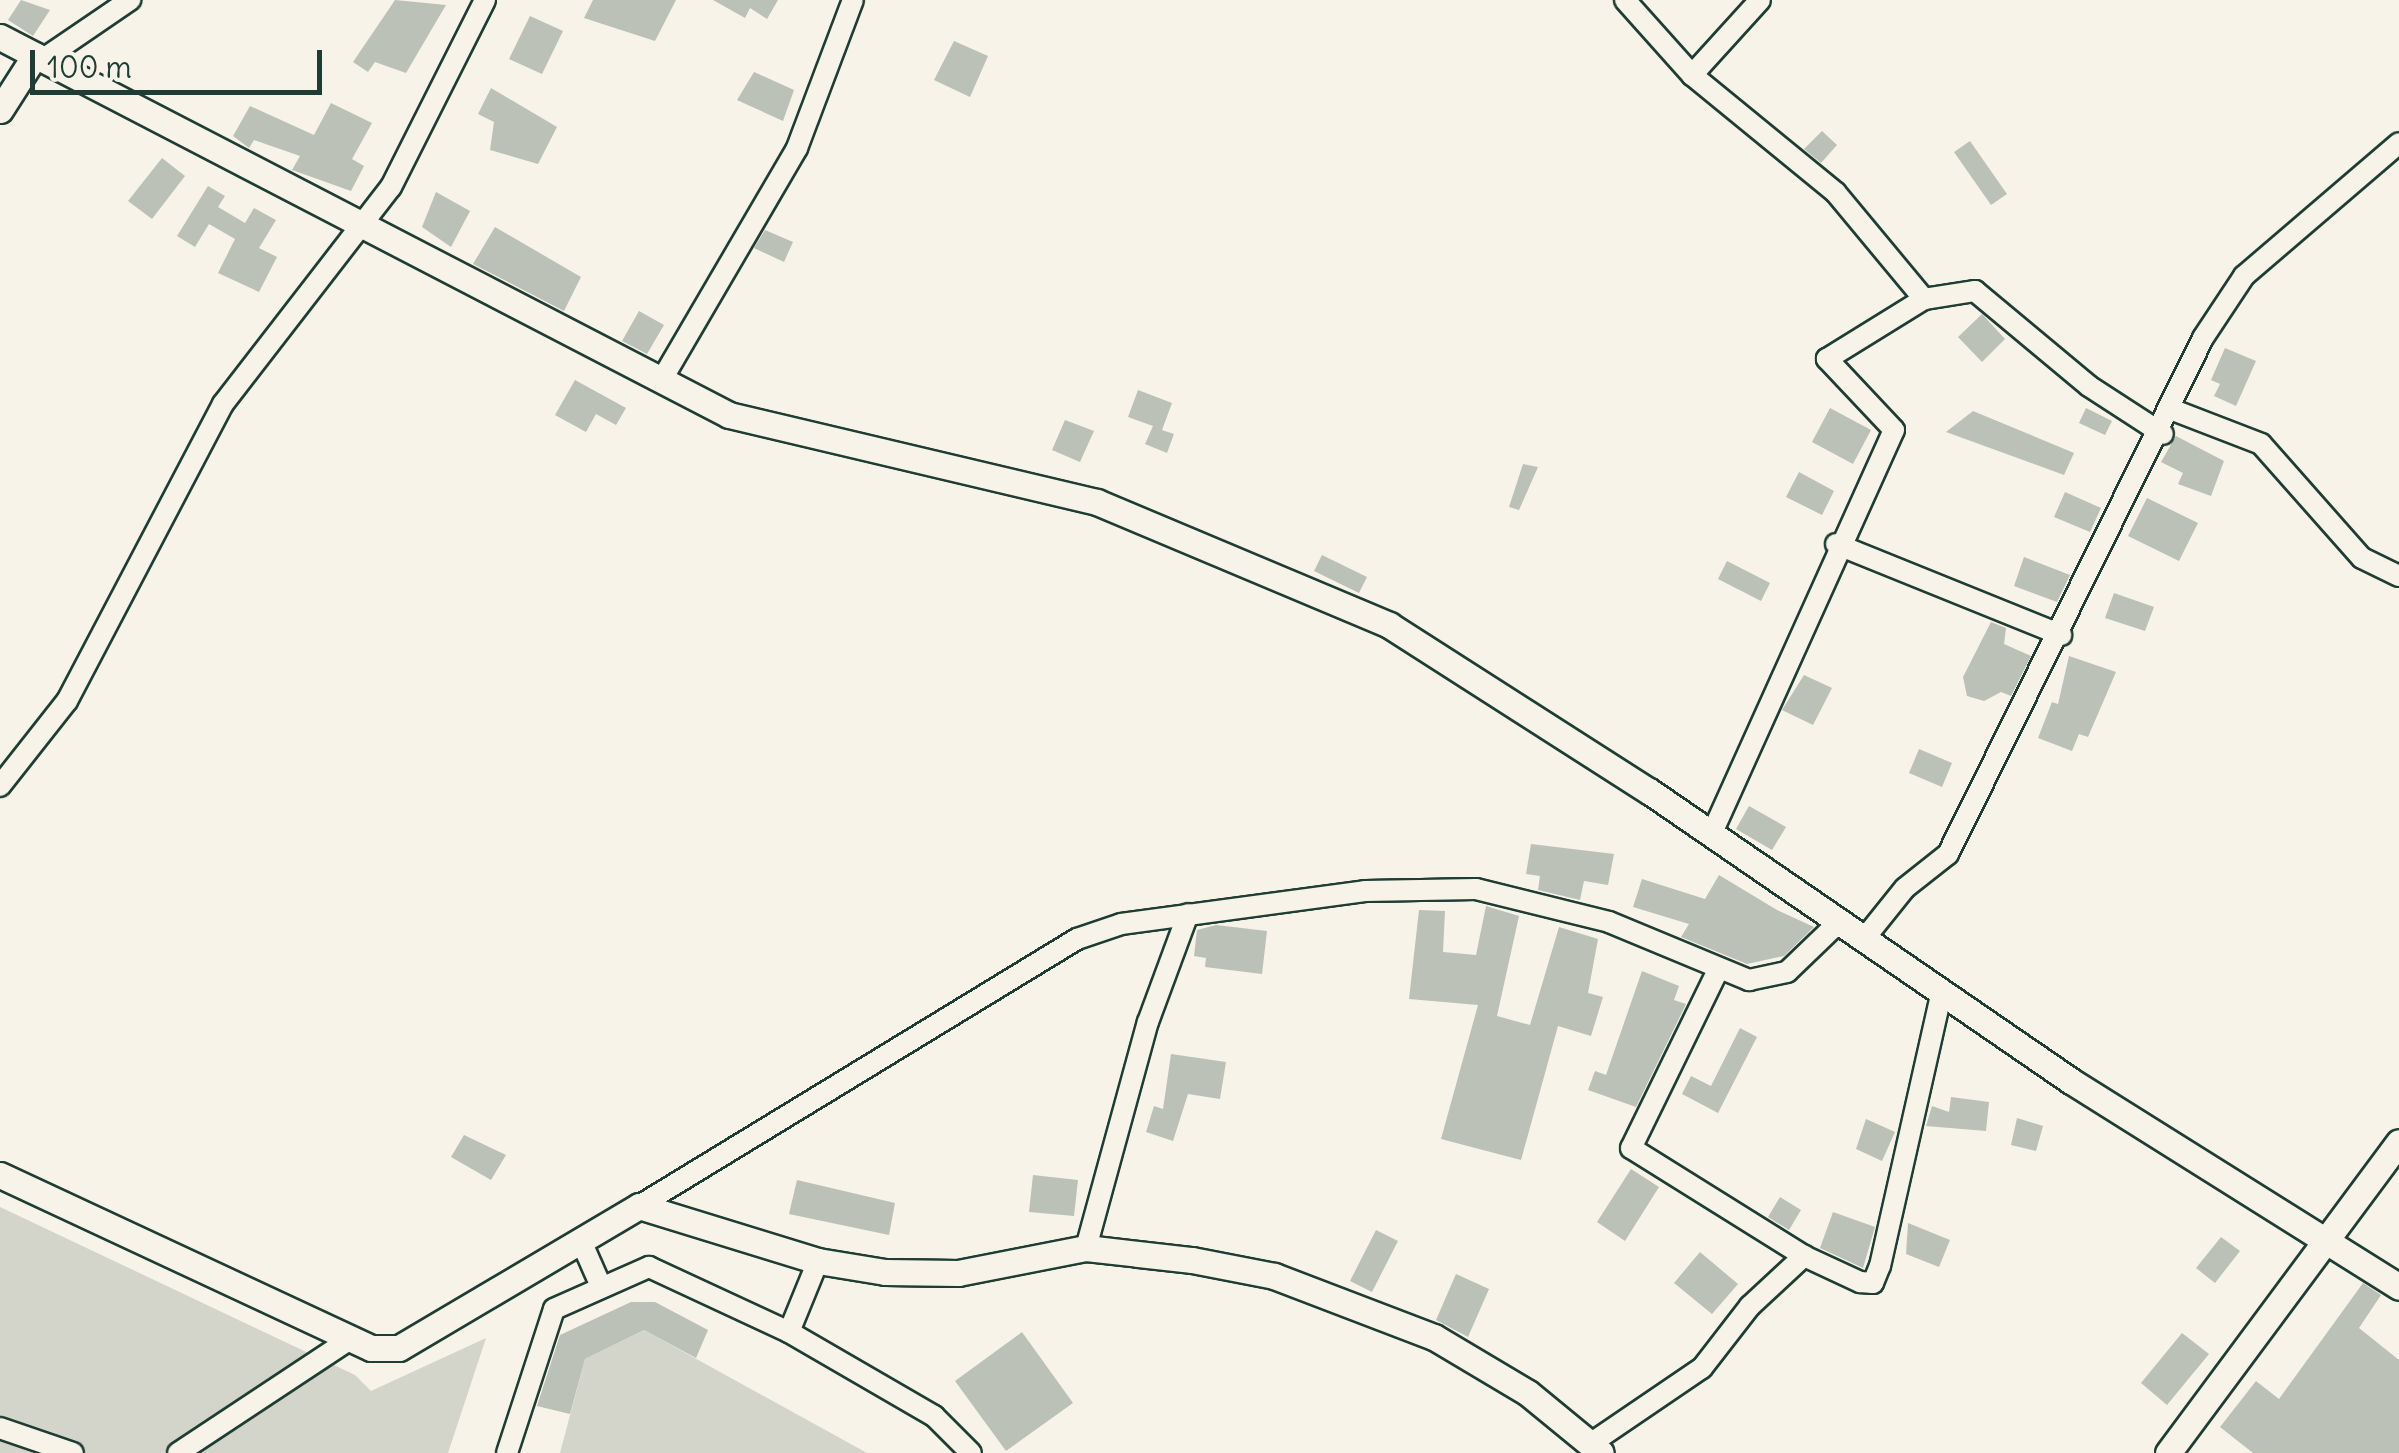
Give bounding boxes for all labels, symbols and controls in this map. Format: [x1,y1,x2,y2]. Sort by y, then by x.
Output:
scale bar [35,30,328,92]
text: 100 m [47,48,132,86]

